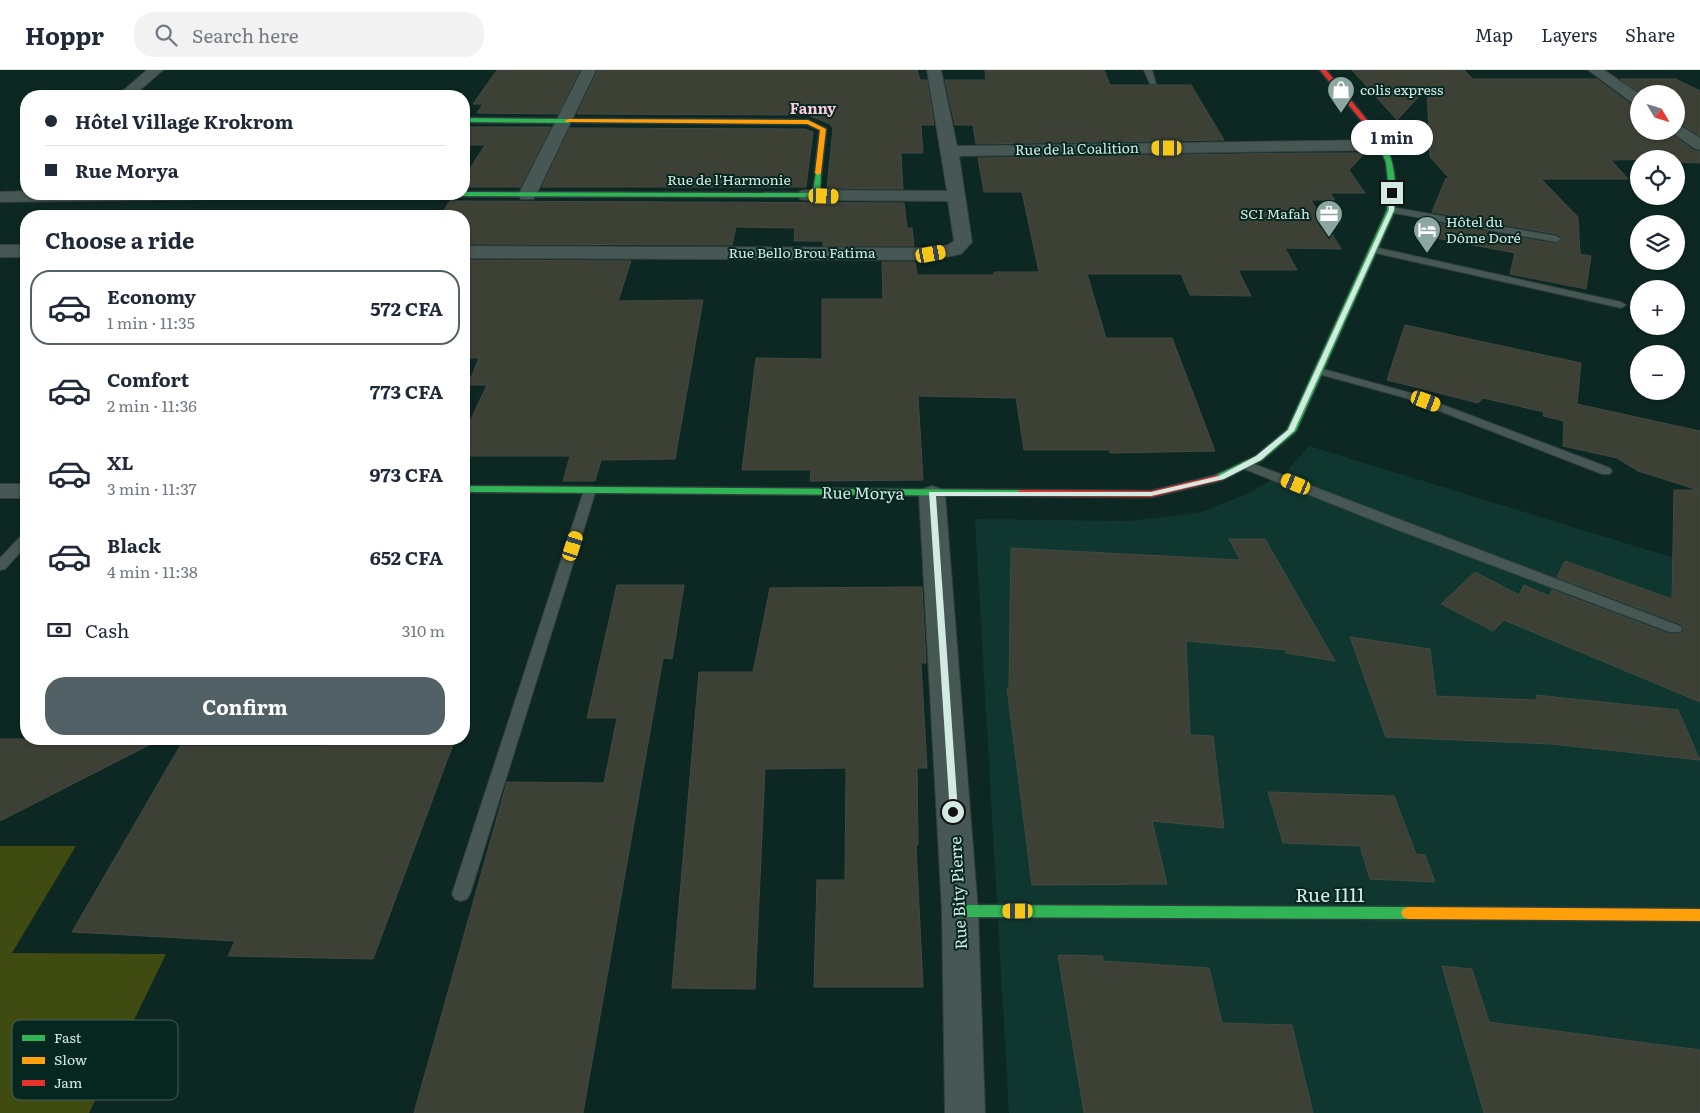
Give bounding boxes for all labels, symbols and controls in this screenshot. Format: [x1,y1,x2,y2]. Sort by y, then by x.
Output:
search box [134,12,484,57]
text: Hoppr [25,17,104,52]
icon: search [152,21,180,49]
text: Search here [192,21,299,49]
text: Map [1475,21,1513,48]
text: Layers [1541,21,1597,48]
text: Share [1625,21,1675,48]
shop icon: colis express [1326,75,1356,114]
place label: colis express [1360,79,1443,99]
north arrow [1630,85,1685,140]
map controls [1630,85,1685,400]
district label: Fanny [790,96,837,119]
text: Hôtel Village Krokrom [75,107,293,135]
callout: 1 min [1351,121,1433,156]
text: 1 min [1371,125,1413,149]
street label: Rue de la Coalition [1015,137,1139,159]
car [1152,141,1182,156]
button: locate [1630,150,1685,205]
text: Rue Morya [75,156,179,184]
street label: Rue de l'Harmonie [667,169,791,189]
route end [1381,182,1403,204]
car [808,188,839,204]
office icon: SCI Mafah [1314,199,1344,238]
place label: SCI Mafah [1240,203,1310,223]
place label: Hôtel du Dôme Doré [1446,211,1521,247]
hotel icon: Hôtel du Dôme Doré [1412,215,1442,254]
button: layers [1630,215,1685,270]
text: Choose a ride [45,223,194,256]
street label: Rue Bello Brou Fatima [728,242,876,262]
car [914,244,947,264]
button: + [1630,280,1685,335]
text: Economy [107,282,196,310]
icon: car [47,285,92,330]
text: 572 CFA [370,294,443,322]
text: 1 min · 11:35 [107,310,195,334]
button: − [1630,345,1685,400]
text: Comfort [107,365,189,393]
icon: car [47,368,92,413]
text: 773 CFA [370,377,443,405]
car [1409,389,1442,413]
text: 2 min · 11:36 [107,393,197,417]
text: XL [107,448,134,476]
icon: car [47,451,92,496]
text: 973 CFA [369,460,443,488]
car [1279,471,1312,497]
text: 3 min · 11:37 [107,476,197,500]
street label: Rue Morya [821,479,905,505]
car [561,529,584,563]
text: Black [107,531,161,559]
icon: car [47,534,92,579]
text: 652 CFA [370,543,443,571]
text: 4 min · 11:38 [107,559,198,583]
icon: cash [45,616,73,644]
text: Cash [85,616,129,644]
text: 310 m [402,618,445,642]
button: Confirm [45,677,445,735]
route start [942,801,964,823]
street label: Rue Bity Pierre [942,836,972,950]
street label: Rue I111 [1295,880,1365,908]
car [1003,904,1033,919]
legend [12,1020,178,1100]
text: Fast [54,1027,82,1047]
text: Slow [54,1049,87,1069]
text: Jam [54,1072,83,1092]

